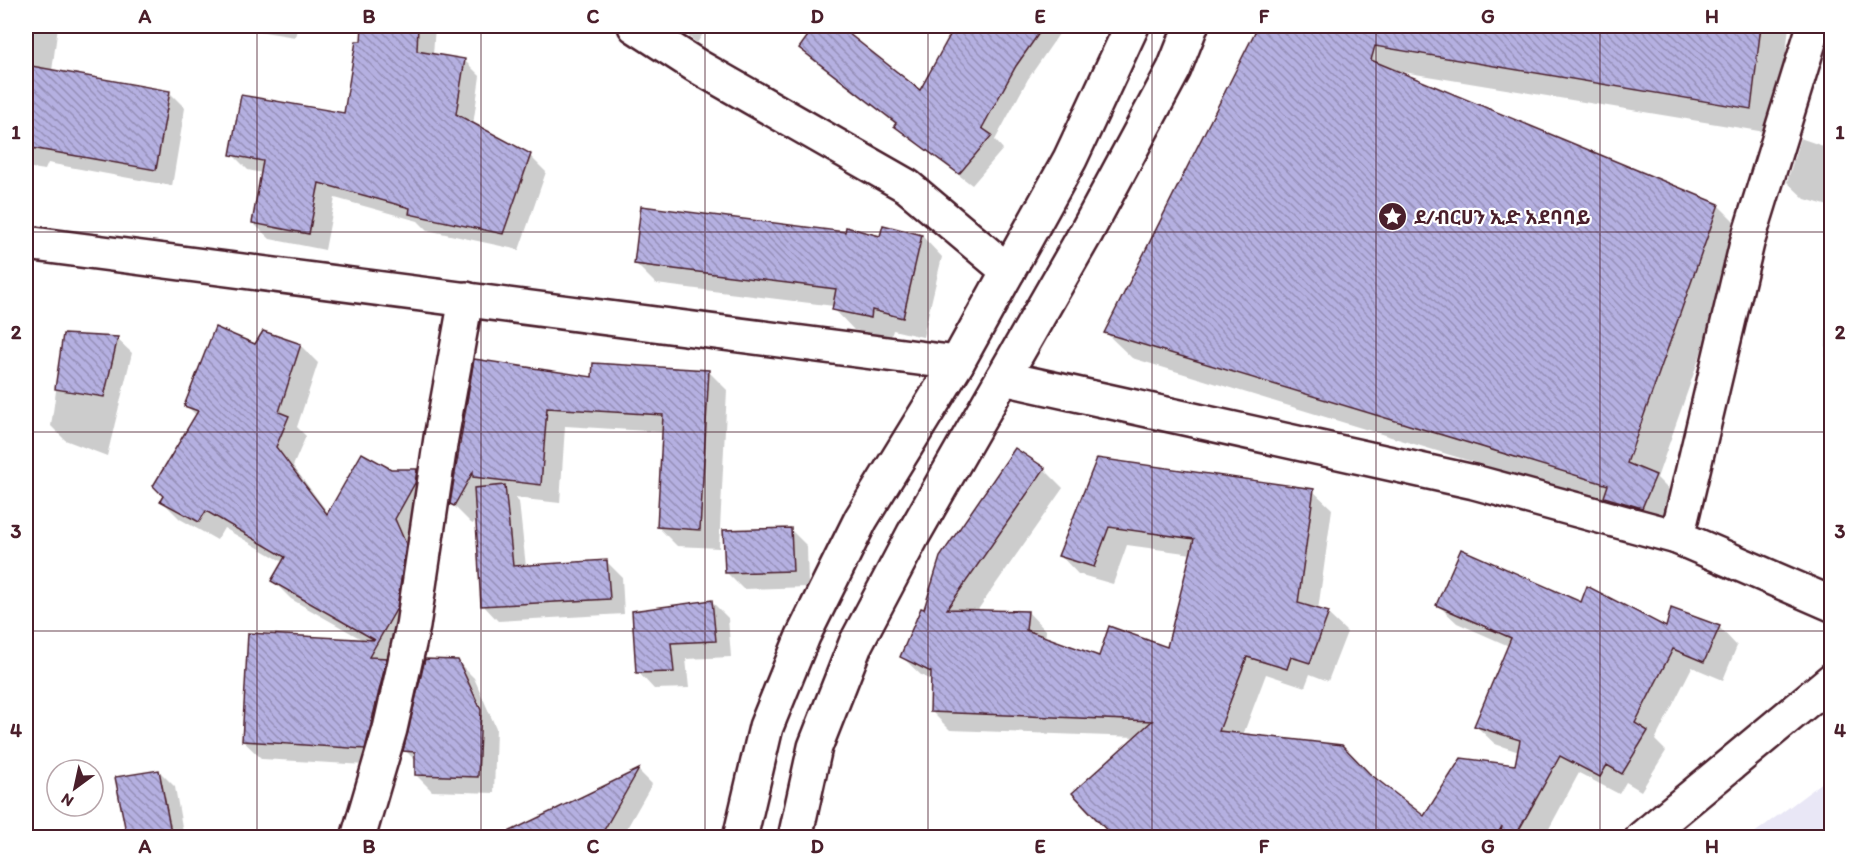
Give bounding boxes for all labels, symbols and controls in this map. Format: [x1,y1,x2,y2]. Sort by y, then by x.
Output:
text: A [138,4,152,28]
text: B [363,4,376,28]
text: C [587,4,600,28]
text: D [810,4,824,28]
text: E [1034,4,1046,28]
text: F [1259,4,1270,28]
text: G [1481,4,1495,28]
text: H [1705,4,1719,28]
text: 1 [11,120,21,144]
text: 1 [1835,120,1845,144]
place icon: ደ/ብርሀን ኢድ አደባባይ [1377,201,1409,233]
place label: ደ/ብርሀን ኢድ አደባባይ [1414,205,1591,229]
text: 2 [11,320,22,344]
text: 2 [1835,320,1846,344]
text: 3 [11,519,22,543]
text: 3 [1835,519,1846,543]
text: 4 [10,718,22,742]
text: 4 [1834,718,1846,742]
north arrow [45,758,105,818]
text: N [57,789,77,811]
text: A [138,834,152,858]
text: B [363,834,376,858]
text: C [587,834,600,858]
text: D [810,834,824,858]
text: E [1034,834,1046,858]
text: F [1259,834,1270,858]
text: G [1481,834,1495,858]
text: H [1705,834,1719,858]

